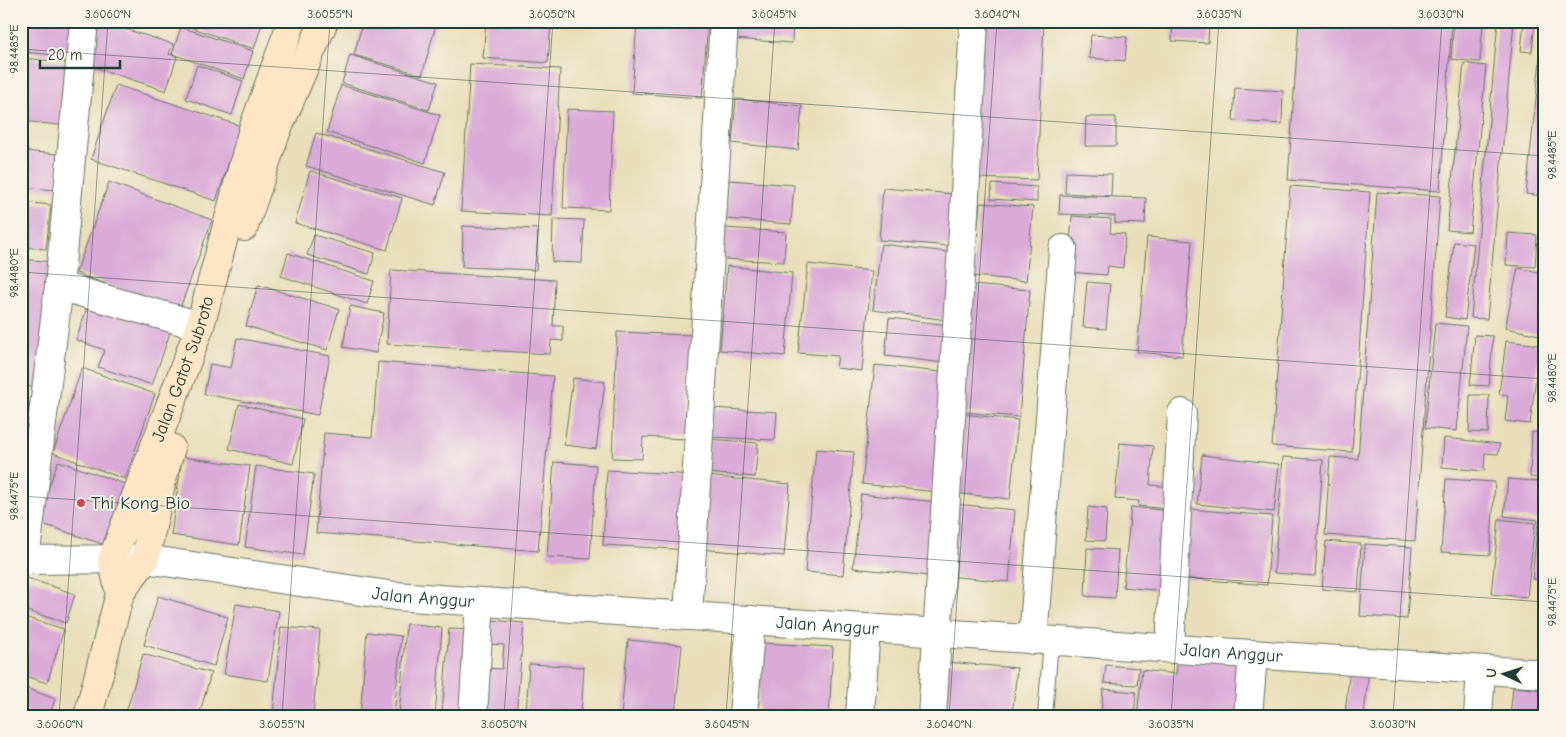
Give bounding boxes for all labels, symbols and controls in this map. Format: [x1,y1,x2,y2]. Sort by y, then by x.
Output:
text: 3.6060°N [85,7,131,21]
text: 3.6055°N [307,7,353,21]
text: 3.6050°N [529,7,575,21]
text: 3.6045°N [752,7,796,21]
text: 3.6040°N [974,7,1020,21]
text: 3.6035°N [1196,7,1242,21]
text: 3.6030°N [1418,7,1464,21]
text: 98.4485°E [7,25,21,73]
scale bar [40,38,120,70]
text: 20 m [48,46,82,64]
text: 98.4485°E [1545,131,1559,179]
text: 98.4480°E [7,248,21,298]
street label: Jalan Gatot Subroto [147,294,218,445]
text: 98.4480°E [1545,353,1559,403]
text: 98.4475°E [7,472,21,520]
place label: Thi Kong Bio [91,493,190,514]
marker: Thi Kong Bio [75,497,87,509]
text: 98.4475°E [1545,578,1559,626]
street label: Jalan Anggur [371,582,476,612]
street label: Jalan Anggur [775,611,880,639]
street label: Jalan Anggur [1179,639,1284,667]
north arrow [1478,650,1528,700]
text: U [1483,668,1500,678]
text: 3.6060°N [37,717,83,731]
text: 3.6055°N [259,717,305,731]
text: 3.6050°N [481,717,527,731]
text: 3.6045°N [705,717,749,731]
text: 3.6040°N [926,717,972,731]
text: 3.6035°N [1148,717,1194,731]
text: 3.6030°N [1370,717,1416,731]

